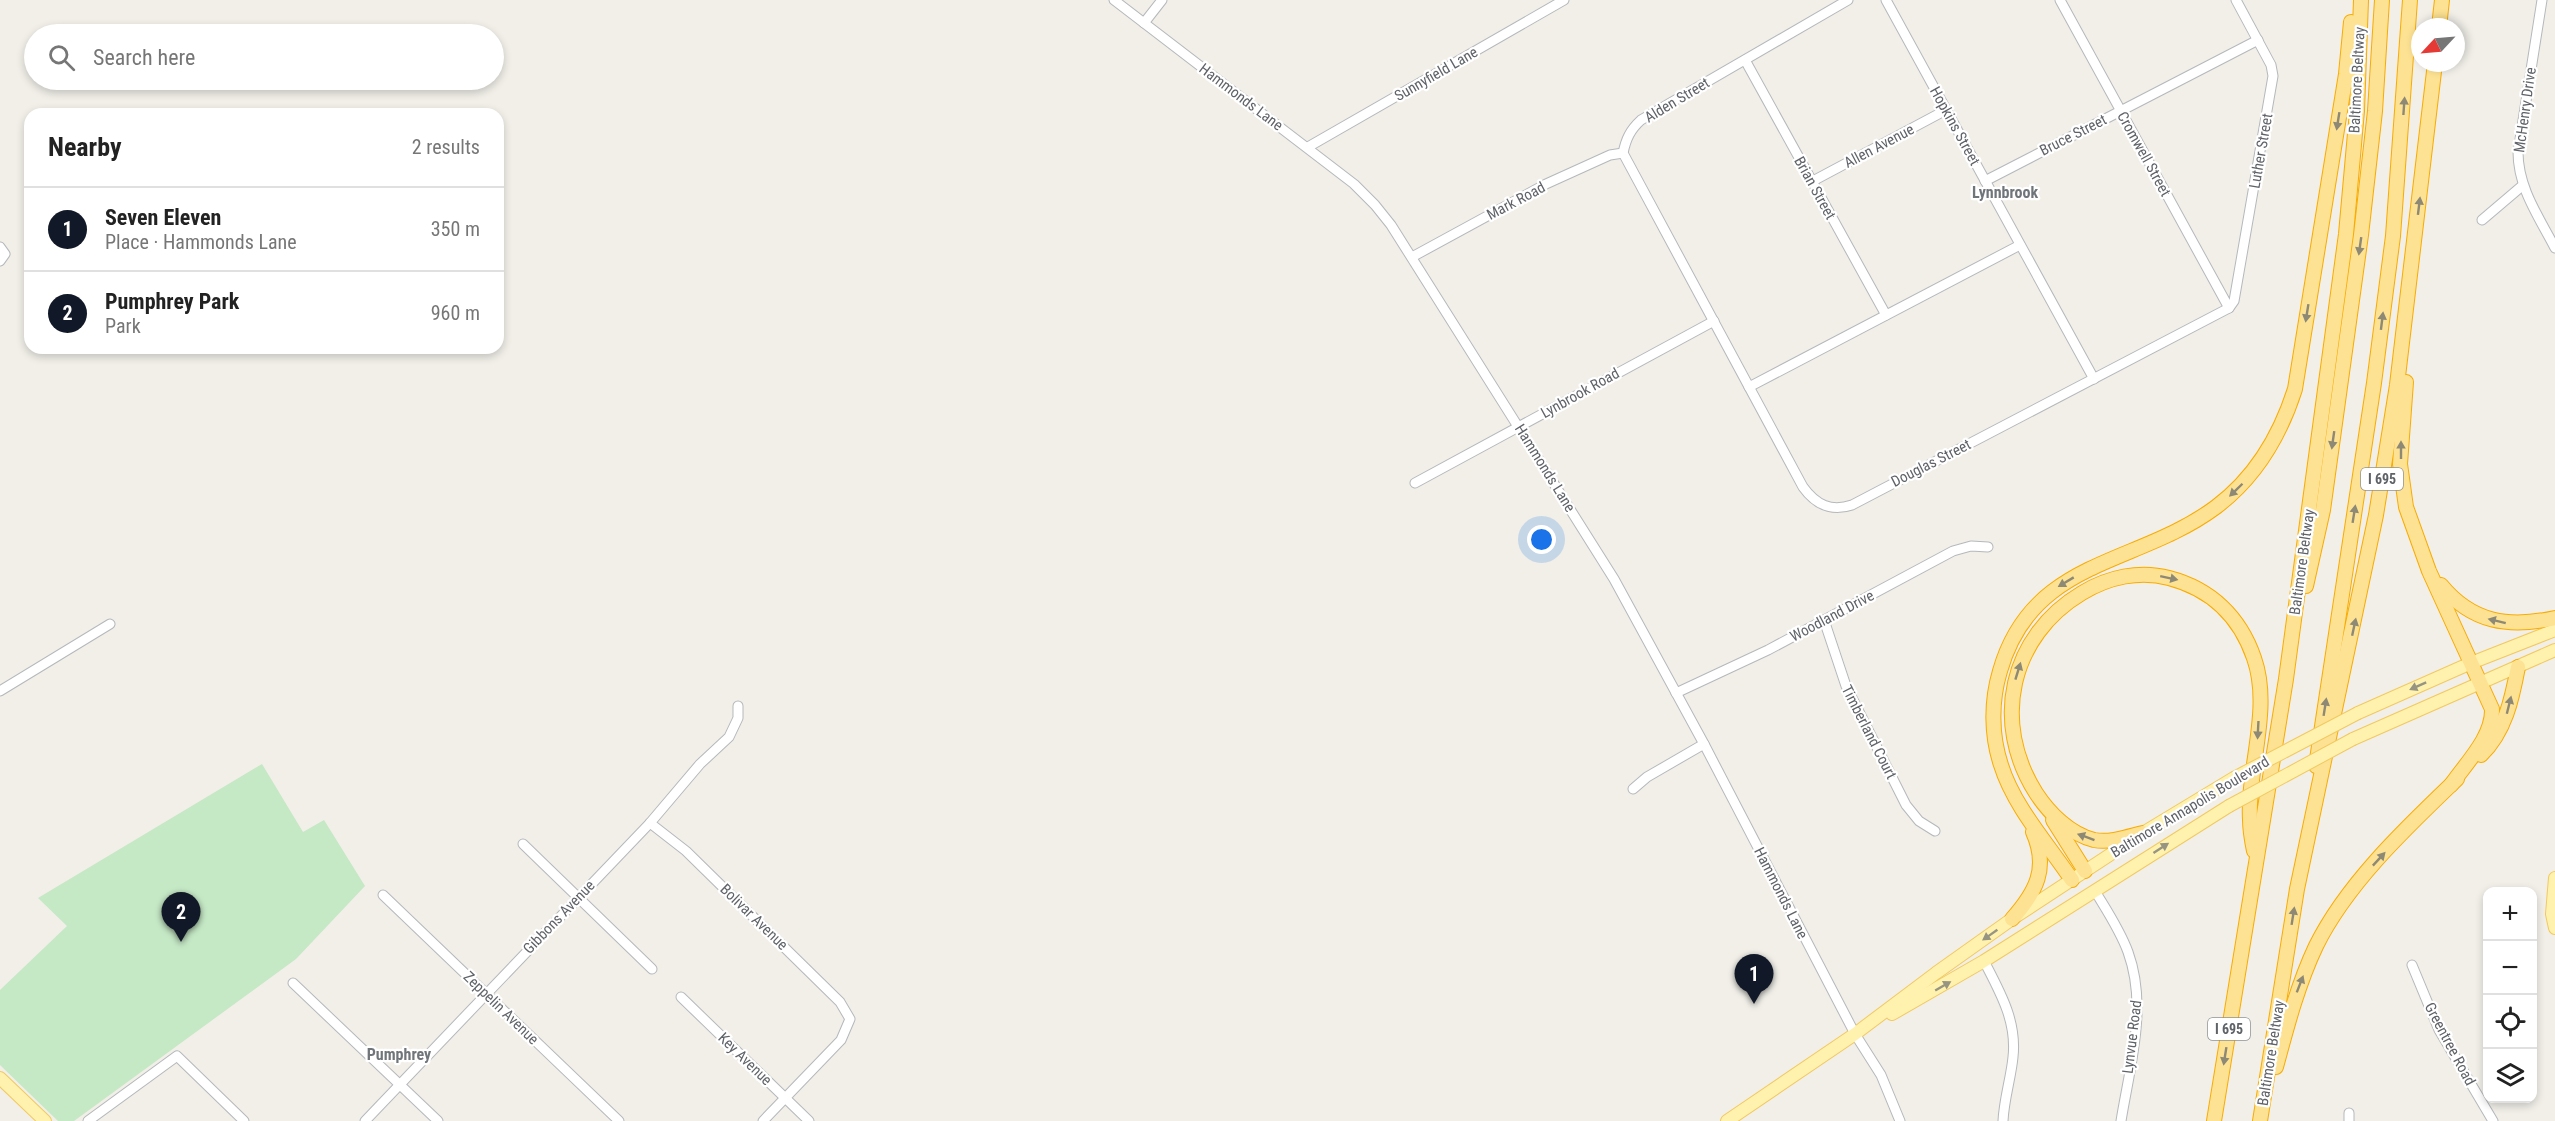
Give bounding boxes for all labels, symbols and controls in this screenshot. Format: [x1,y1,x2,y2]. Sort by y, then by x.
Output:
north arrow [2411,18,2465,72]
search box [24,24,504,90]
street label: Baltimore Beltway [2345,26,2369,134]
icon: search [45,41,78,74]
street label: Sunnyfield Lane [1391,43,1481,105]
text: Search here [93,45,195,70]
street label: Hammonds Lane [1196,60,1286,134]
street label: McHenry Drive [2510,66,2540,154]
street label: Alden Street [1641,74,1713,126]
street label: Hopkins Street [1926,84,1984,168]
one-way arrow [2399,97,2409,116]
street label: Cromwell Street [2113,109,2175,199]
street label: Bruce Street [2037,111,2109,159]
one-way arrow [2334,111,2343,130]
street label: Luther Street [2246,112,2276,190]
street label: Allen Avenue [1841,120,1917,172]
text: Nearby [48,132,122,162]
text: 2 results [412,135,480,159]
street label: Brian Street [1790,153,1840,223]
street label: Mark Road [1484,178,1548,224]
district label: Lynnbrook [1972,183,2038,202]
one-way arrow [2414,196,2423,215]
text: Seven Eleven [105,205,221,230]
text: 1 [62,217,73,241]
text: 350 m [431,217,480,241]
text: Place · Hammonds Lane [105,230,297,254]
one-way arrow [2355,237,2364,256]
text: Pumphrey Park [105,289,239,314]
text: 2 [62,301,73,325]
text: 960 m [431,301,480,325]
one-way arrow [2303,304,2312,323]
one-way arrow [2377,311,2386,330]
text: Park [105,314,141,338]
street label: Lynbrook Road [1538,364,1622,422]
street label: Hammonds Lane [1511,421,1579,515]
one-way arrow [2329,430,2338,449]
street label: Douglas Street [1888,435,1974,491]
one-way arrow [2396,441,2405,460]
road number: I 695 [2361,468,2403,490]
one-way arrow [2229,482,2243,496]
one-way arrow [2349,504,2358,523]
street label: Baltimore Beltway [2286,508,2318,616]
your location [1527,525,1556,554]
one-way arrow [2160,574,2179,583]
one-way arrow [2057,577,2074,587]
street label: Woodland Drive [1787,586,1877,646]
one-way arrow [2488,616,2506,625]
one-way arrow [2350,617,2359,636]
one-way arrow [2014,662,2023,680]
one-way arrow [2408,681,2426,691]
street label: Timberland Court [1838,682,1900,782]
one-way arrow [2505,696,2515,714]
one-way arrow [2320,697,2329,716]
one-way arrow [2254,720,2263,739]
street label: Baltimore Annapolis Boulevard [2108,753,2272,861]
one-way arrow [2077,831,2095,841]
one-way arrow [2152,842,2168,854]
street label: Hammonds Lane [1750,844,1812,942]
one-way arrow [2372,852,2386,867]
street label: Gibbons Avenue [519,876,599,958]
street label: Bolivar Avenue [716,880,792,954]
map controls [2483,887,2537,1103]
button: + [2483,887,2537,941]
pin: 2 [162,892,201,942]
one-way arrow [2288,906,2297,925]
one-way arrow [1982,929,1998,940]
button: − [2483,941,2537,995]
pin: 1 [1734,954,1774,1004]
street label: Zeppelin Avenue [460,968,542,1048]
one-way arrow [2296,975,2306,993]
one-way arrow [1934,981,1951,991]
button: locate [2483,995,2537,1049]
street label: Lynvue Road [2119,999,2145,1075]
street label: Baltimore Beltway [2254,999,2288,1107]
street label: Greentree Road [2421,1000,2479,1088]
road number: I 695 [2208,1018,2250,1040]
street label: Key Avenue [714,1029,776,1089]
district label: Pumphrey [367,1045,431,1064]
one-way arrow [2220,1047,2229,1066]
button: layers [2483,1049,2537,1103]

